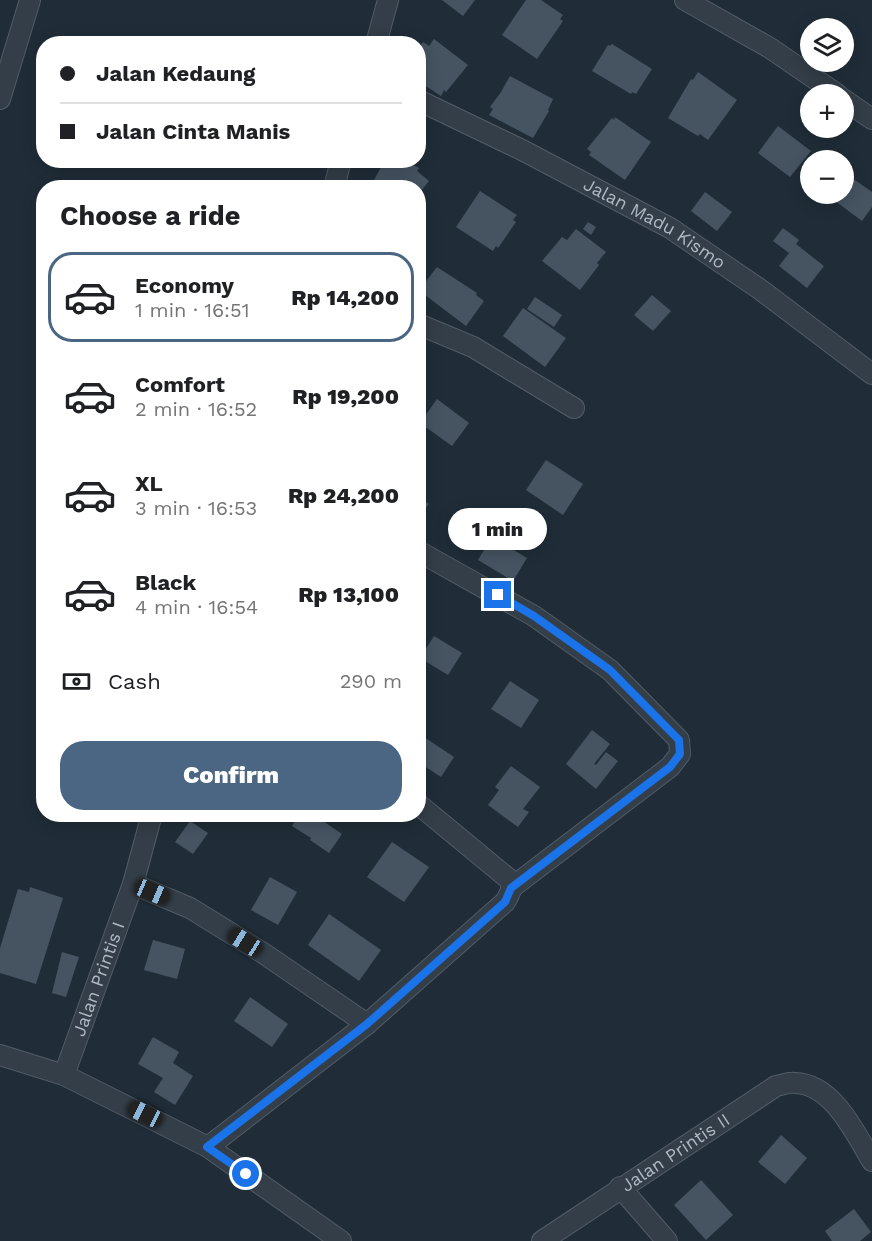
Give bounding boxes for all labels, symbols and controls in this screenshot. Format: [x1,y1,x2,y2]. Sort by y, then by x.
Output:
map controls [800,18,854,204]
button: layers [800,18,854,72]
text: Jalan Kedaung [96,61,255,86]
button: + [800,84,854,138]
text: Jalan Cinta Manis [96,119,290,144]
button: − [800,150,854,204]
street label: Jalan Madu Kismo [580,173,730,273]
text: Choose a ride [60,200,240,232]
icon: car [63,270,117,324]
text: Economy [135,273,234,298]
text: Rp 14,200 [291,285,399,310]
text: 1 min · 16:51 [135,298,249,322]
icon: car [63,369,117,423]
text: Comfort [135,372,225,397]
text: Rp 19,200 [292,384,399,409]
text: 2 min · 16:52 [135,397,257,421]
icon: car [63,468,117,522]
text: XL [135,471,163,496]
text: Rp 24,200 [288,483,399,508]
text: 3 min · 16:53 [135,496,257,520]
callout: 1 min [448,508,548,550]
text: 1 min [472,517,523,541]
icon: car [63,567,117,621]
text: Black [135,570,196,595]
route end [484,581,511,608]
text: Rp 13,100 [298,582,399,607]
text: 4 min · 16:54 [135,595,258,619]
icon: cash [60,665,93,698]
text: Cash [108,669,161,694]
text: 290 m [340,669,402,693]
button: Confirm [60,741,402,810]
car [132,877,172,907]
street label: Jalan Printis I [68,919,129,1039]
car [225,925,265,959]
car [125,1098,165,1130]
street label: Jalan Printis II [617,1109,733,1196]
route start [232,1160,259,1187]

